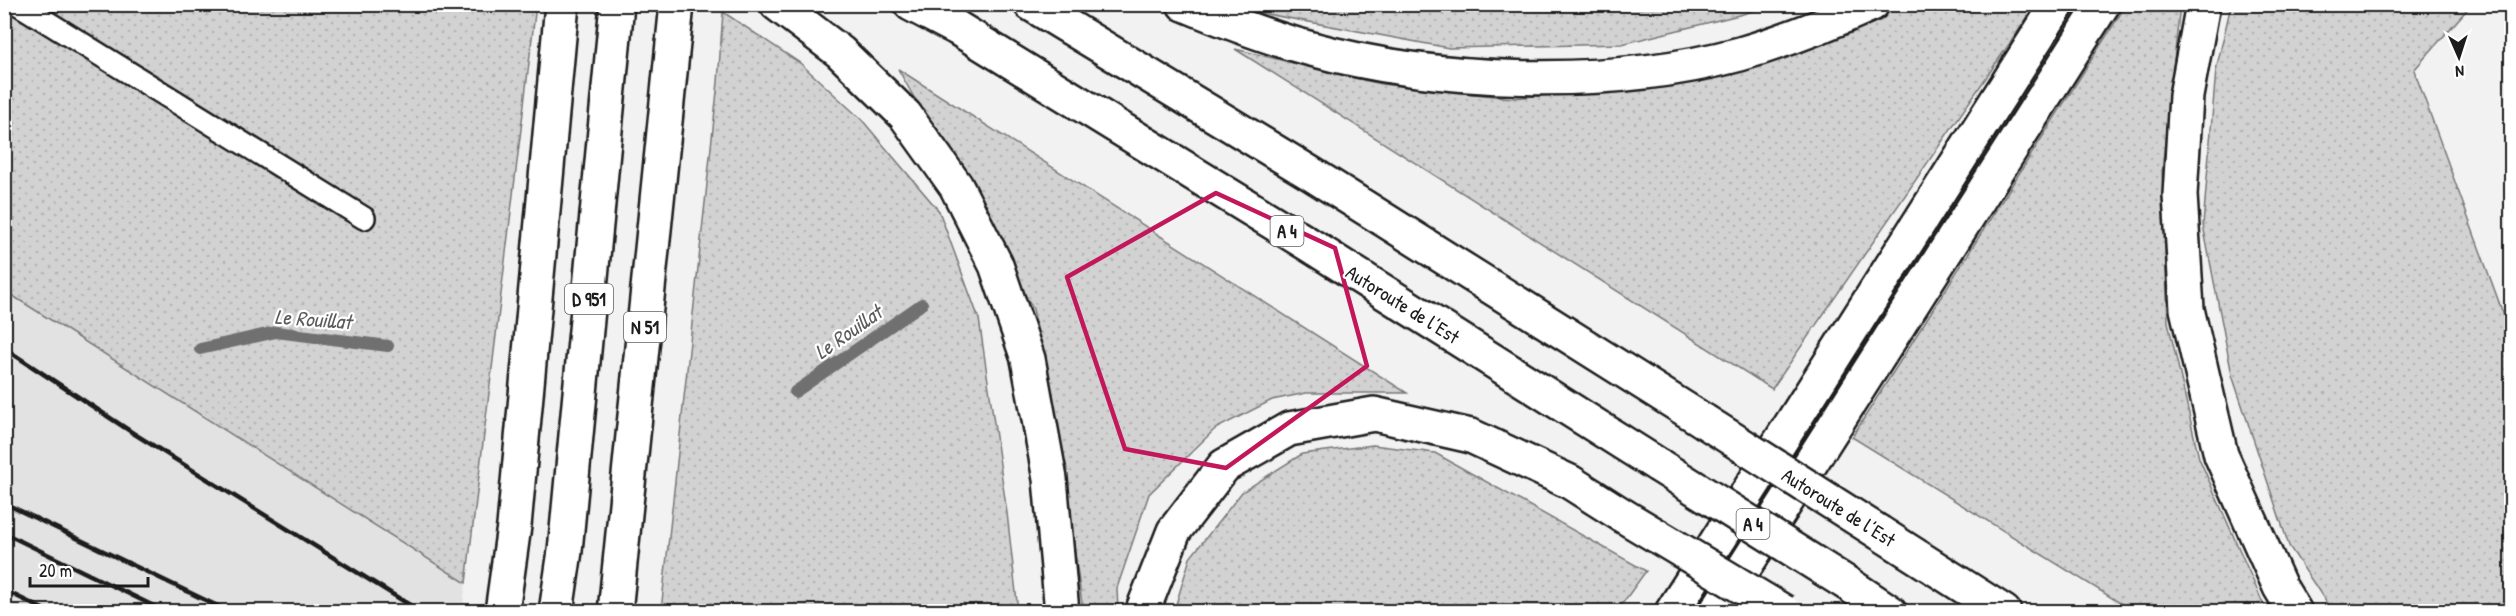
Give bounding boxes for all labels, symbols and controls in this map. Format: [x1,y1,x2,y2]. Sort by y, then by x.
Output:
north arrow [2429,27,2489,87]
text: N [2454,61,2465,83]
road number: A 4 [1270,216,1304,246]
street label: Autoroute de l’Est [1341,258,1466,350]
road number: D 951 [565,284,613,314]
water label: Le Rouillat [808,297,890,366]
water label: Le Rouillat [274,302,355,336]
road number: N 51 [624,312,666,342]
street label: Autoroute de l’Est [1777,461,1902,553]
road number: A 4 [1736,509,1770,539]
scale bar [30,550,148,588]
text: 20 m [39,558,72,583]

